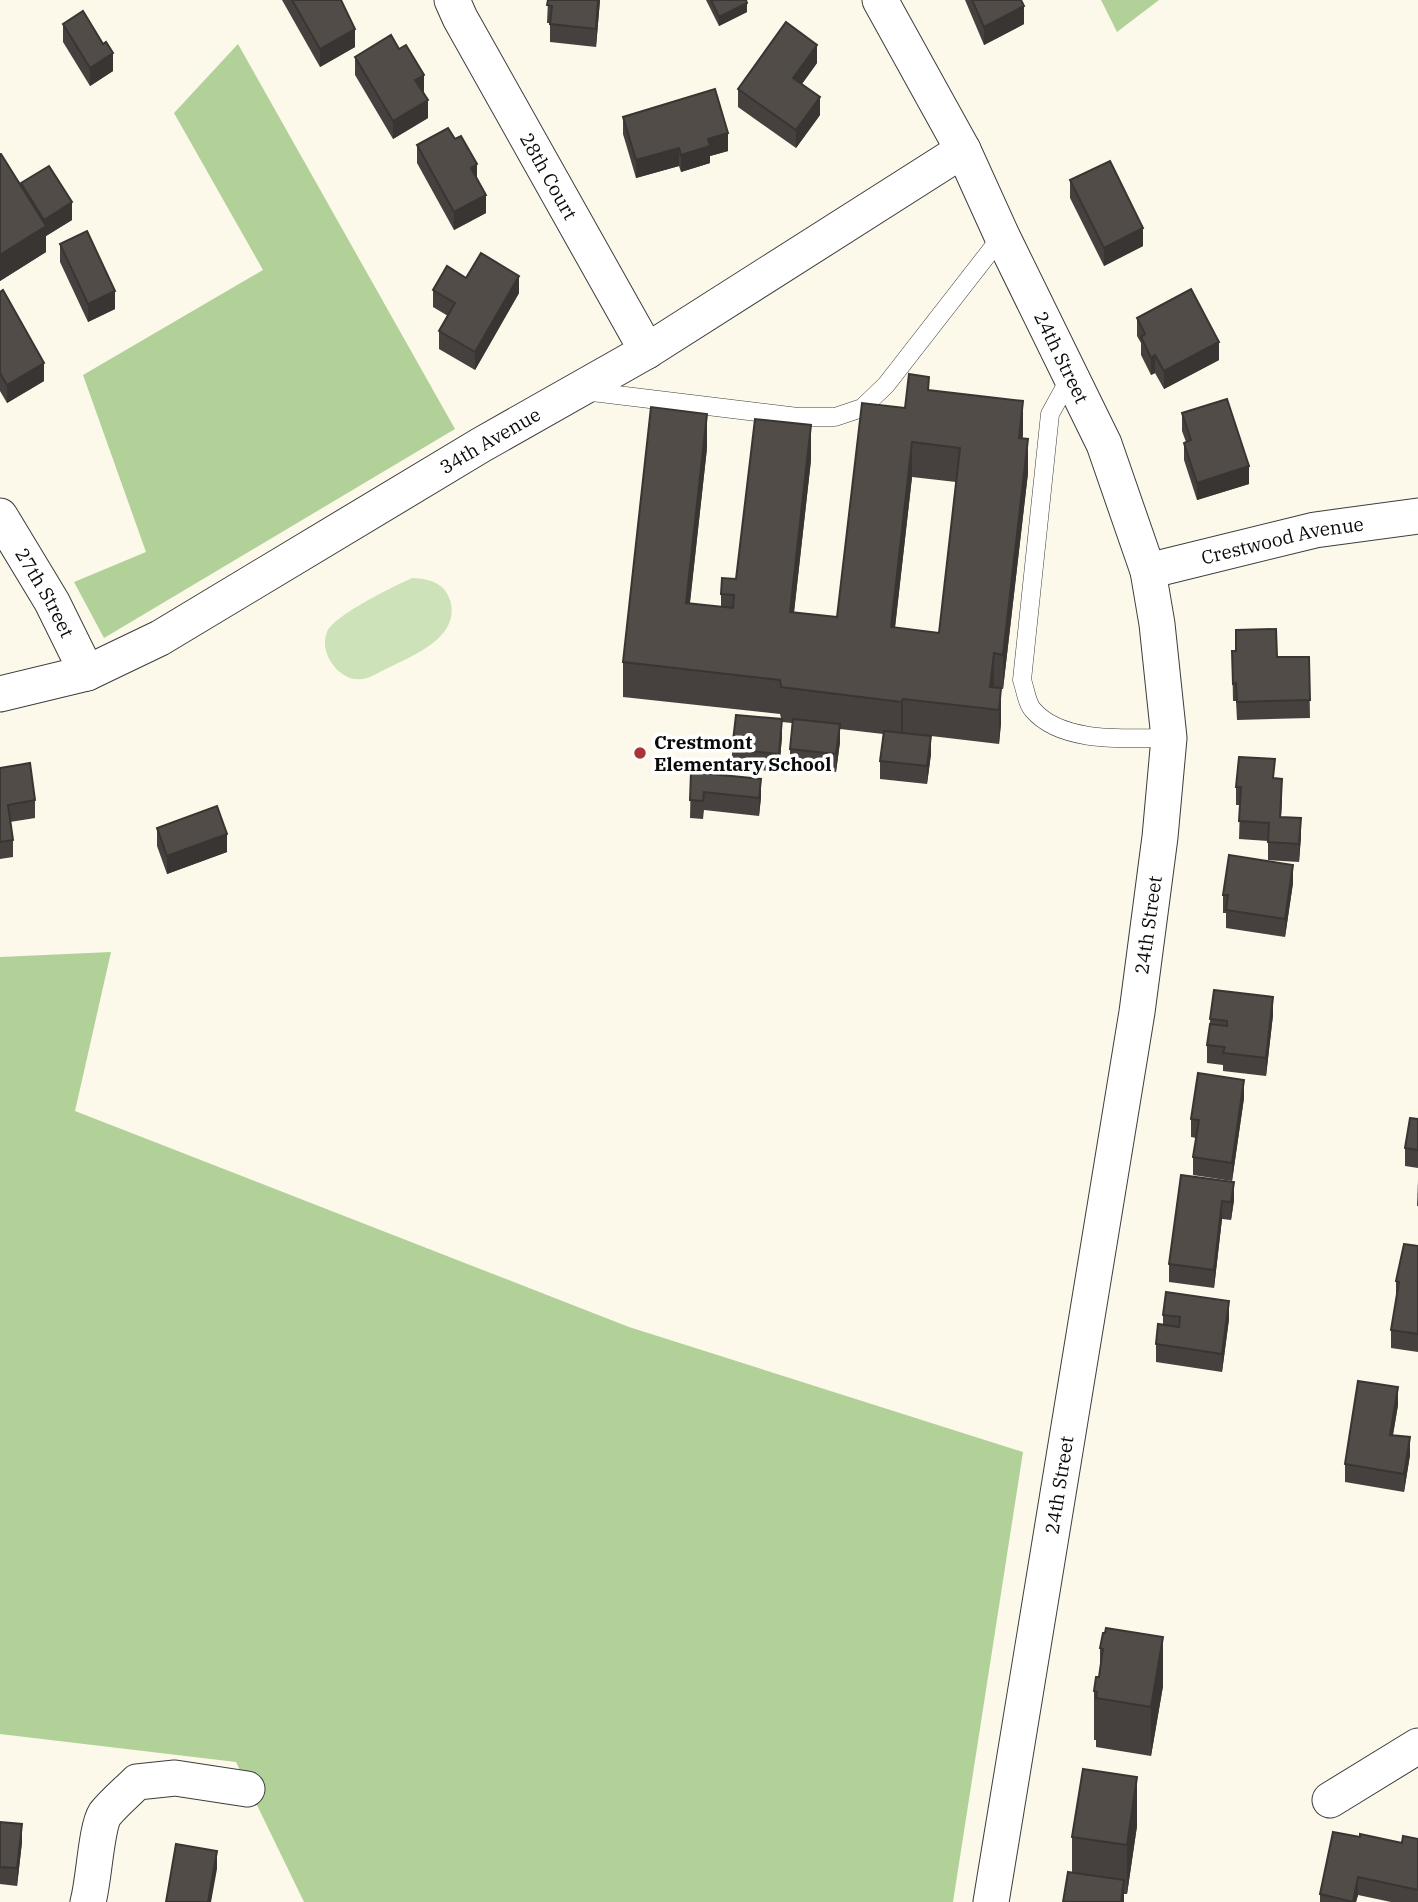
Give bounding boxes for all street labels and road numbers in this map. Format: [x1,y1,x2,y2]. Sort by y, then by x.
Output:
street label: 28th Court [515,128,583,224]
street label: 24th Street [1029,308,1094,407]
street label: 34th Avenue [435,402,545,479]
street label: Crestwood Avenue [1199,512,1365,570]
street label: 27th Street [10,543,80,642]
street label: 24th Street [1129,874,1167,976]
street label: 24th Street [1039,1434,1079,1536]

